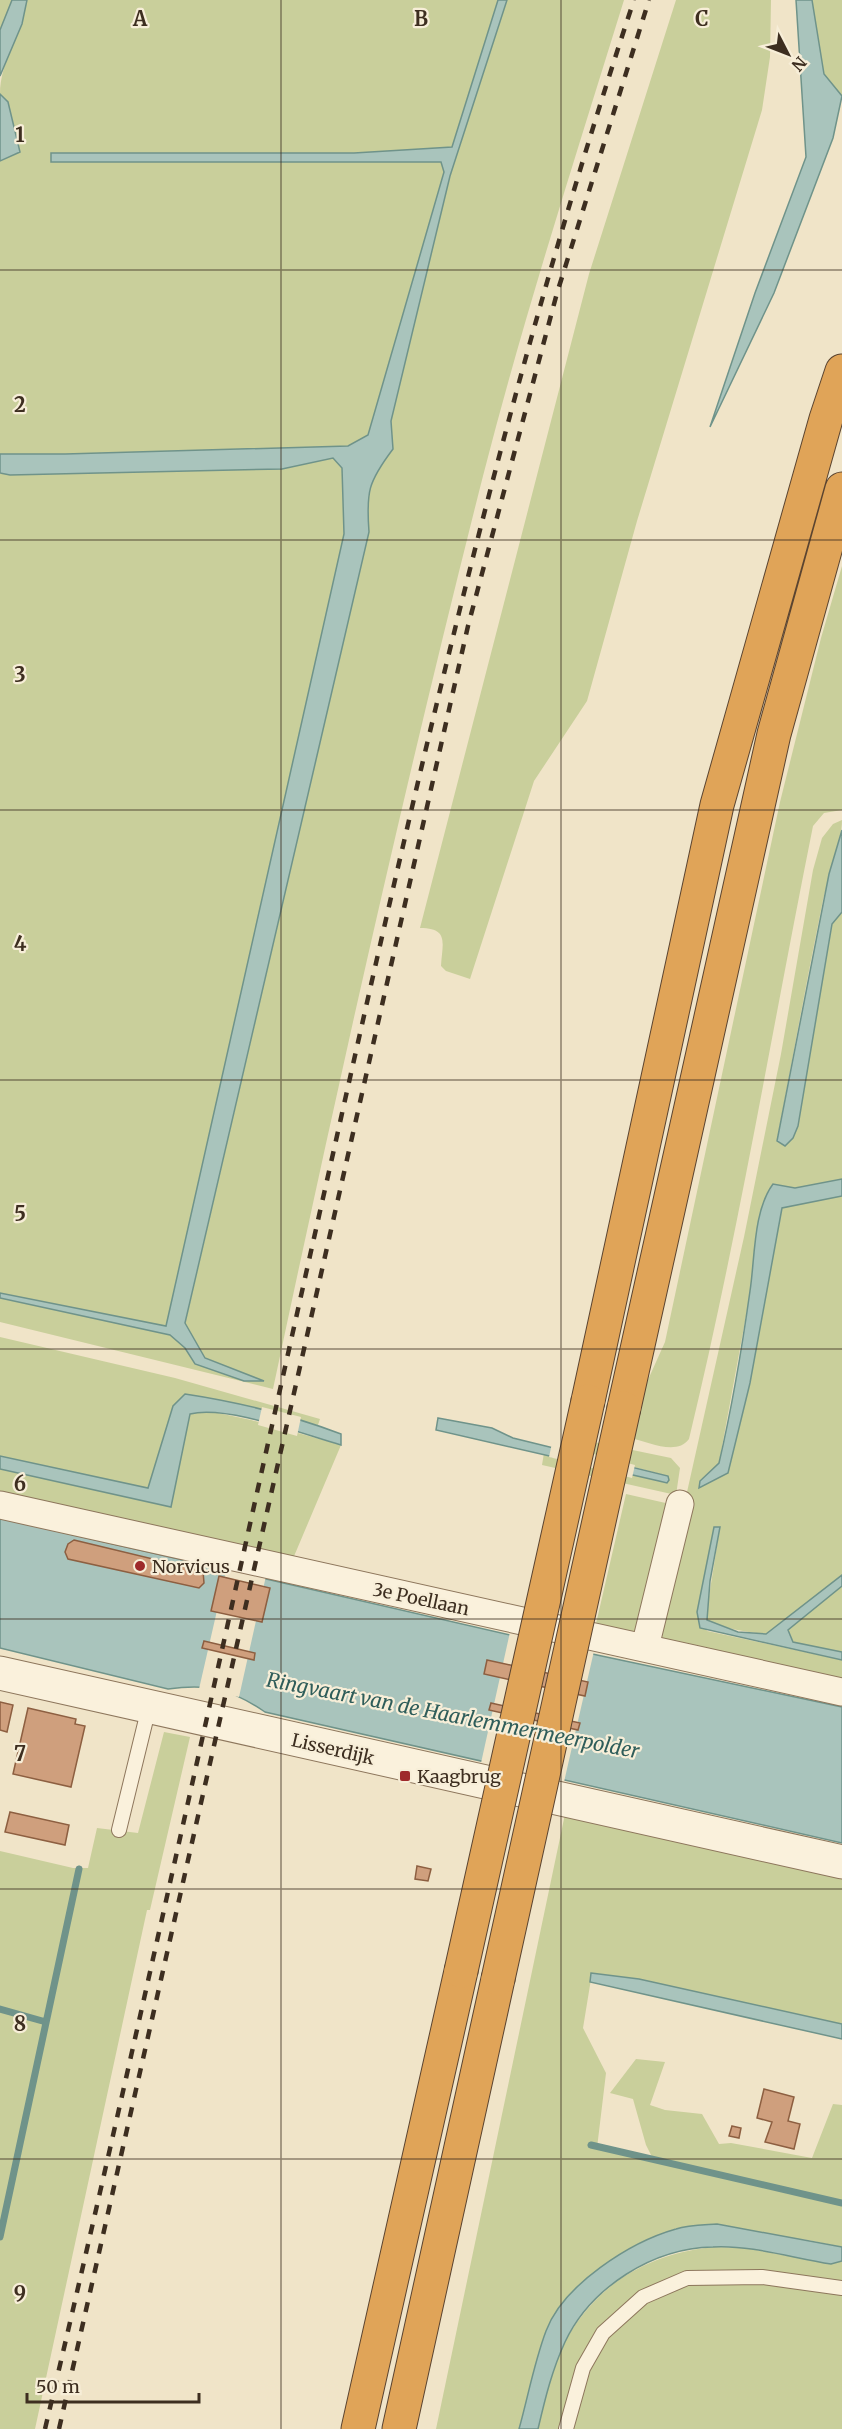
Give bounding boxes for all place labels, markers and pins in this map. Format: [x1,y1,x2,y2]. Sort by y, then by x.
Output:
place label: Norvicus [152,1555,230,1578]
marker: Norvicus [133,1559,147,1573]
place label: Kaagbrug [417,1765,501,1788]
marker: Kaagbrug [398,1769,412,1783]

